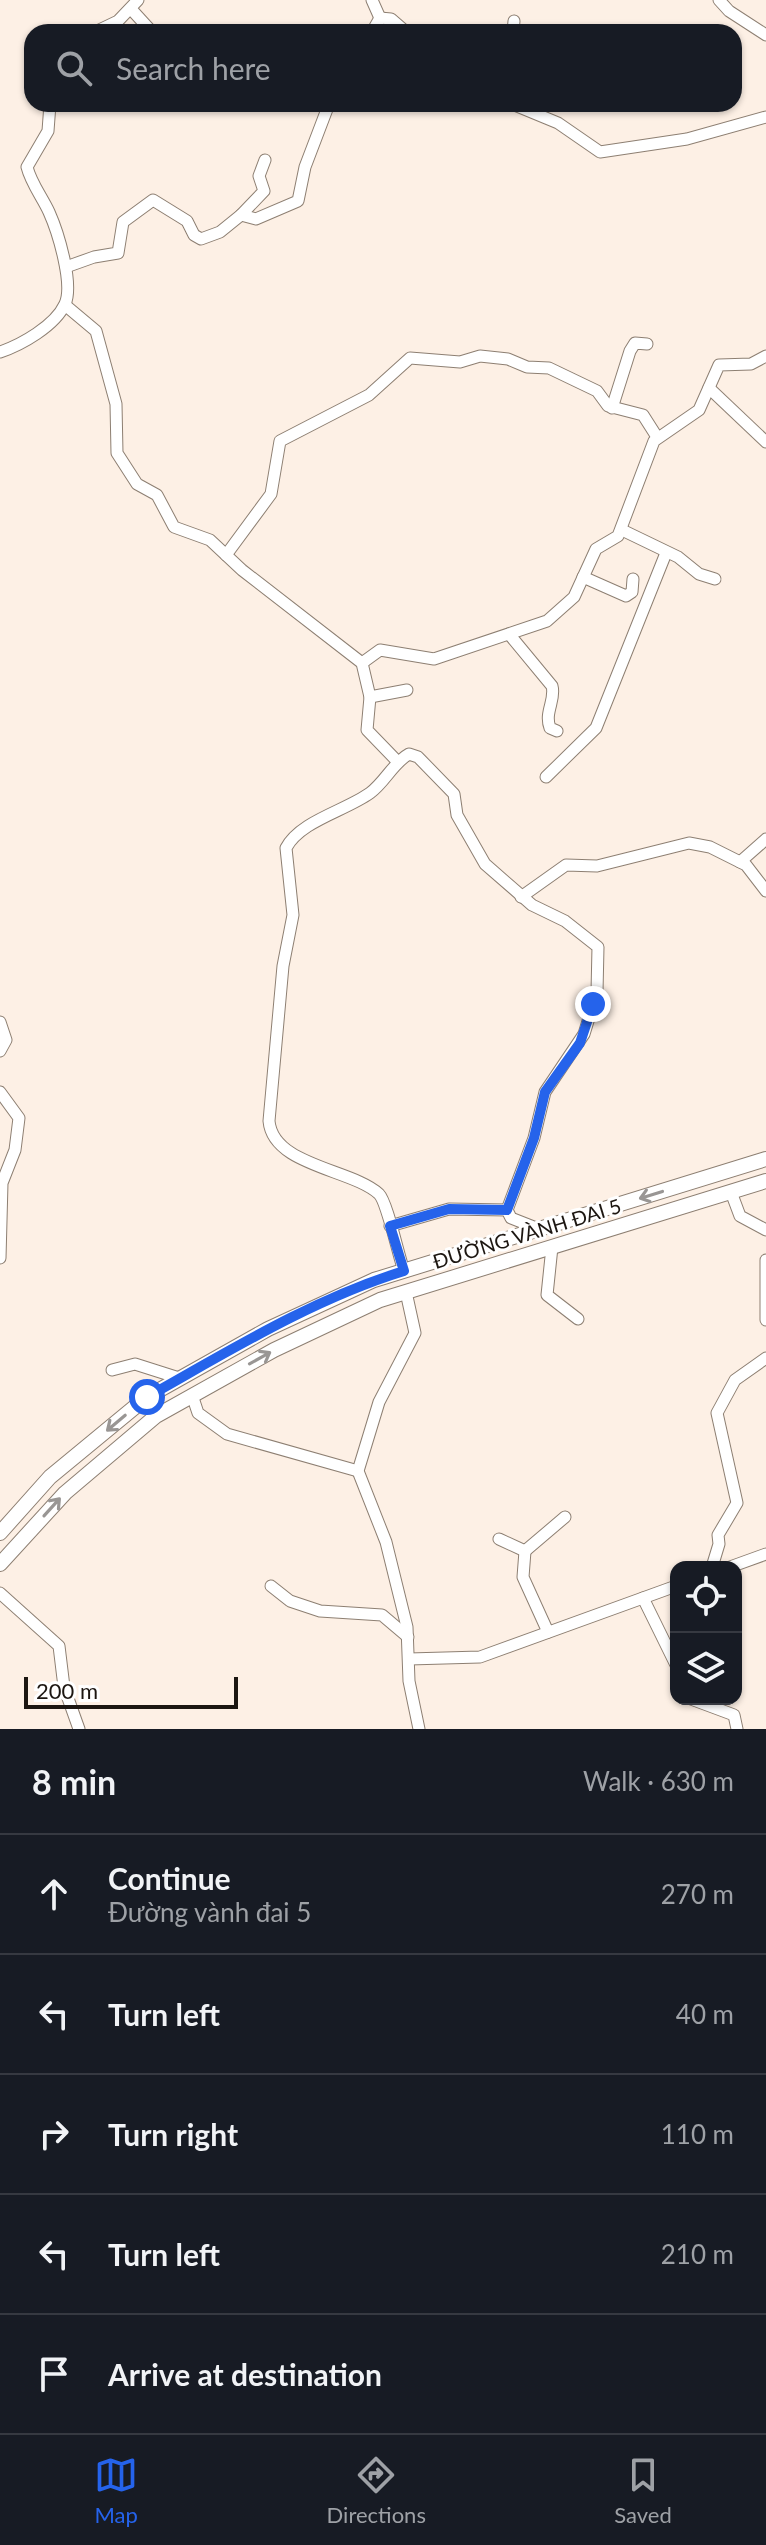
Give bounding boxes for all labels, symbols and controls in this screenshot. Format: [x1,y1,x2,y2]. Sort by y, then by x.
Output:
search box [24,24,742,112]
icon: search [52,46,96,90]
text: Search here [116,50,271,86]
route end [575,986,611,1022]
one-way arrow [638,1188,664,1203]
street label: ĐƯỜNG VÀNH ĐAI 5 [430,1193,624,1273]
one-way arrow [248,1349,271,1365]
route start [129,1379,165,1415]
one-way arrow [106,1414,126,1432]
one-way arrow [43,1497,61,1517]
map controls [670,1561,742,1705]
button: locate [670,1561,742,1633]
button: layers [670,1633,742,1705]
scale bar [24,1673,238,1709]
text: 200 m [36,1677,98,1704]
text: 8 min [32,1761,116,1802]
text: Walk · 630 m [583,1765,734,1797]
text: Continue [108,1860,231,1896]
icon: ahead [32,1872,76,1916]
text: 270 m [661,1878,734,1910]
text: Đường vành đai 5 [108,1896,311,1928]
icon: left [32,1992,76,2036]
text: Turn left [108,1996,220,2032]
text: 40 m [676,1998,734,2030]
icon: right [32,2112,76,2156]
text: Turn right [108,2116,238,2152]
text: 110 m [661,2118,734,2150]
icon: left [32,2232,76,2276]
text: Turn left [108,2236,220,2272]
text: 210 m [661,2238,734,2270]
icon: arrive [32,2352,76,2396]
text: Arrive at destination [108,2356,382,2392]
tab: Map [94,2453,138,2528]
tab: Directions [327,2453,426,2528]
tab: Saved [614,2453,672,2528]

